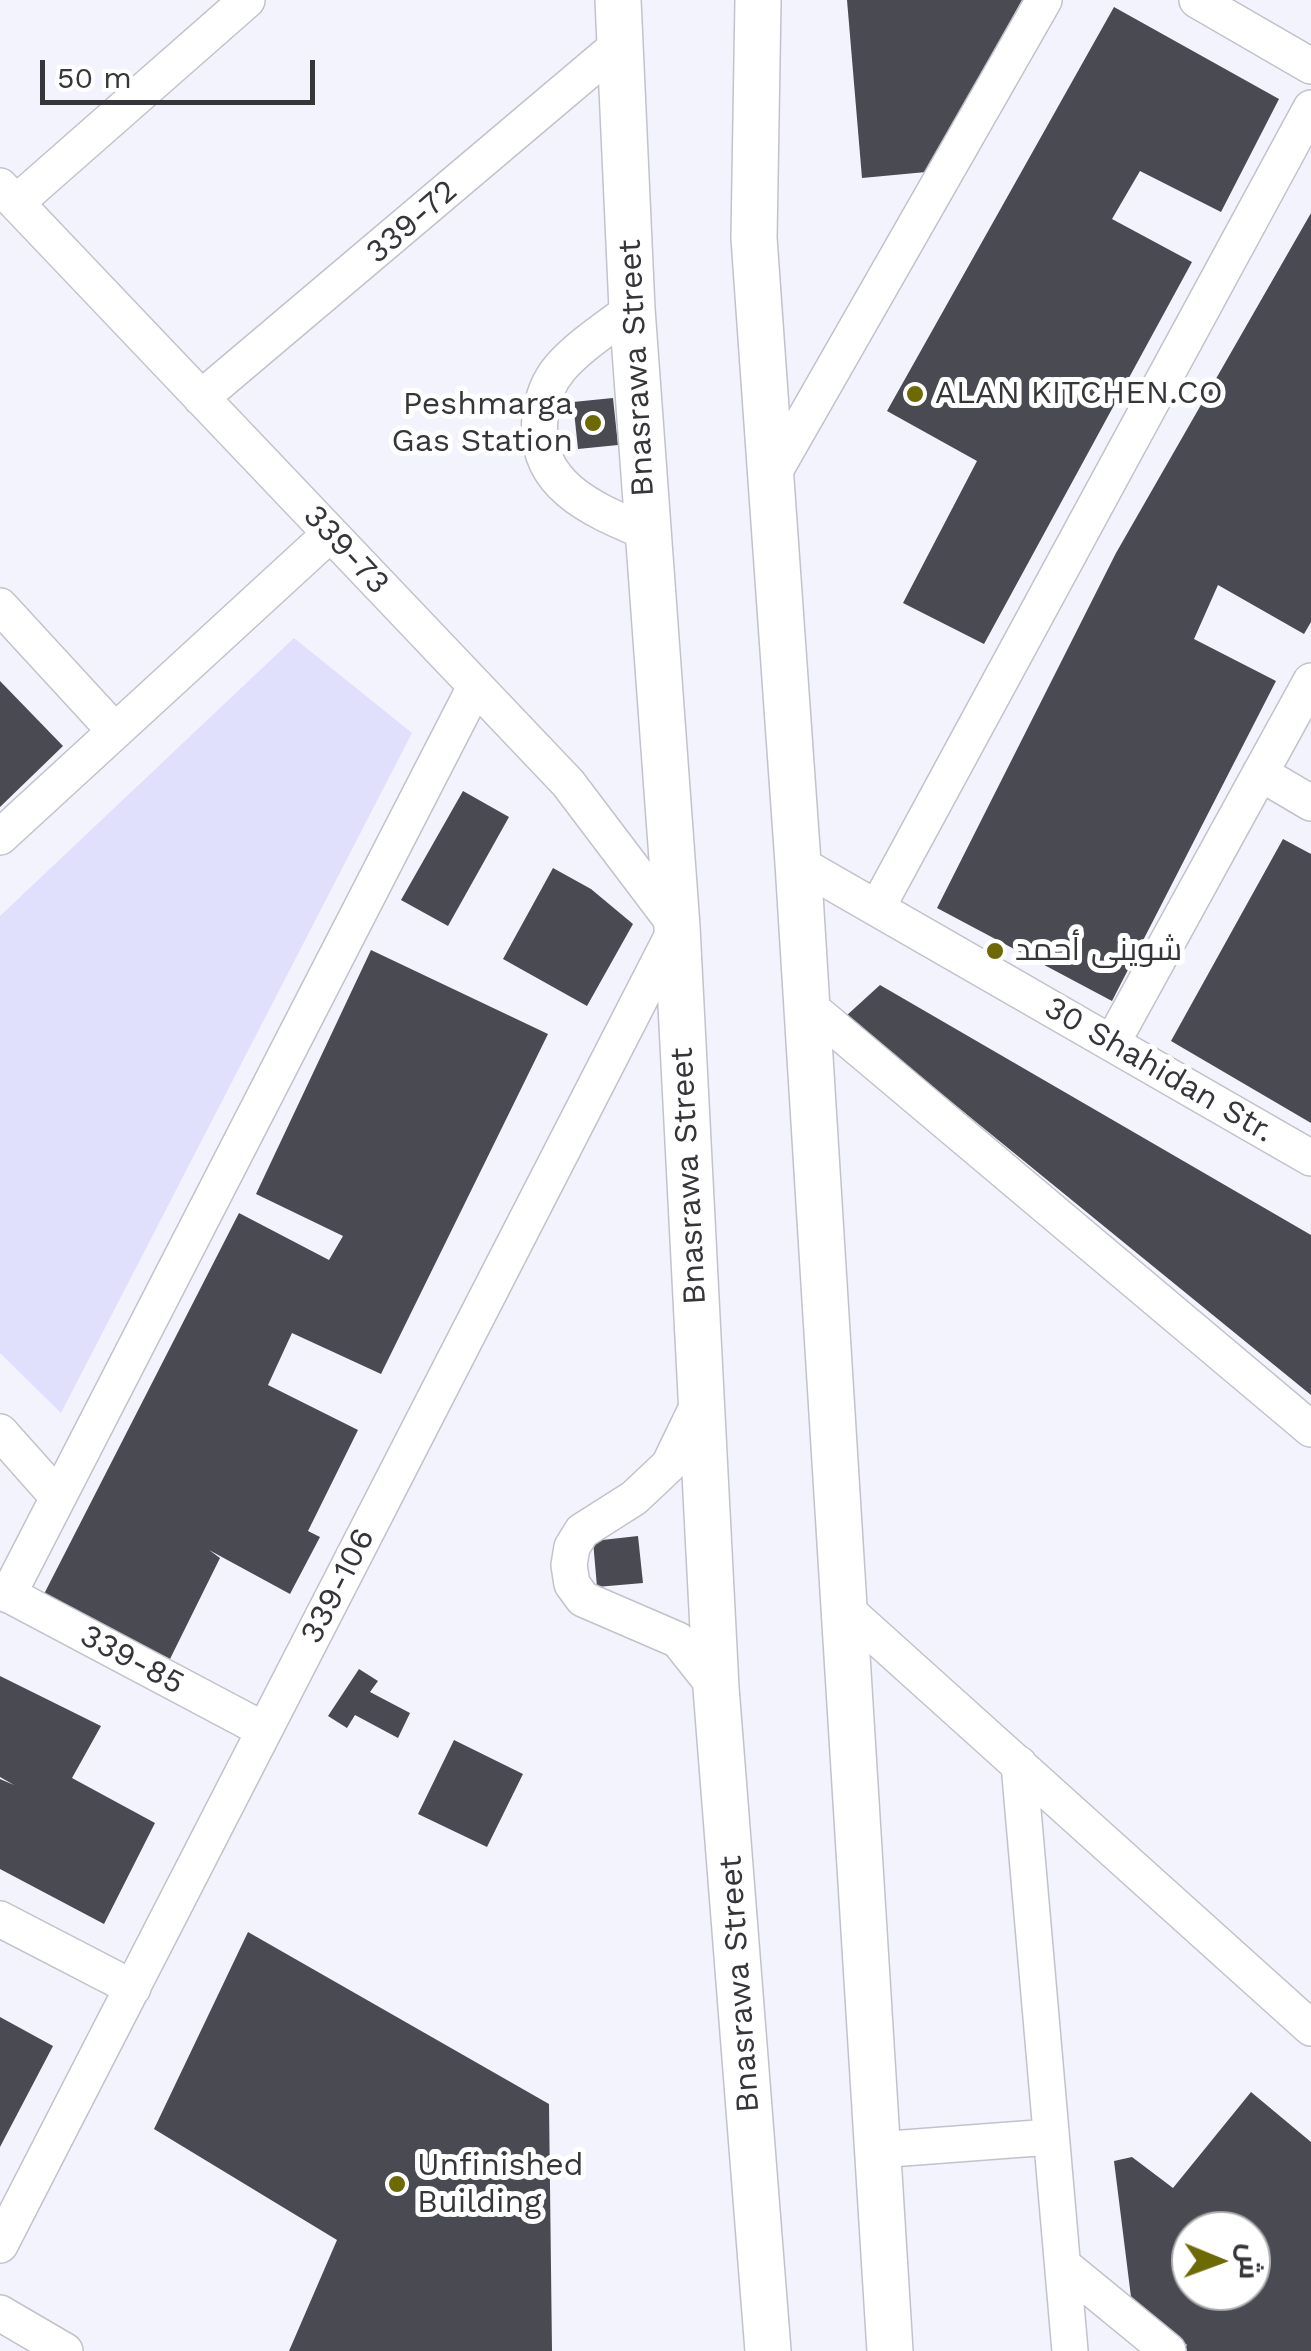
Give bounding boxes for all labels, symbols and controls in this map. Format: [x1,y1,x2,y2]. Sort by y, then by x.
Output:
scale bar [45,40,320,102]
text: 50 m [57,60,132,95]
street label: 339-72 [359,172,465,272]
street label: Bnasrawa Street [611,238,663,498]
place label: ALAN KITCHEN.CO [935,375,1223,413]
marker: ALAN KITCHEN.CO [904,383,926,405]
place label: Peshmarga Gas Station [392,386,573,461]
marker: Peshmarga Gas Station [582,412,604,434]
street label: 339-73 [295,497,397,603]
place label: شوینی أحمد [1015,932,1182,970]
marker: شوینی أحمد [984,940,1006,962]
street label: 30 Shahidan Str. [1038,989,1280,1151]
street label: Bnasrawa Street [663,1046,715,1306]
street label: 339-106 [293,1522,383,1650]
street label: 339-85 [74,1617,190,1703]
street label: Bnasrawa Street [712,1854,768,2114]
place label: Unfinished Building [417,2147,584,2222]
marker: Unfinished Building [386,2173,408,2195]
north arrow [1171,2211,1271,2311]
text: ش [1233,2243,1266,2280]

